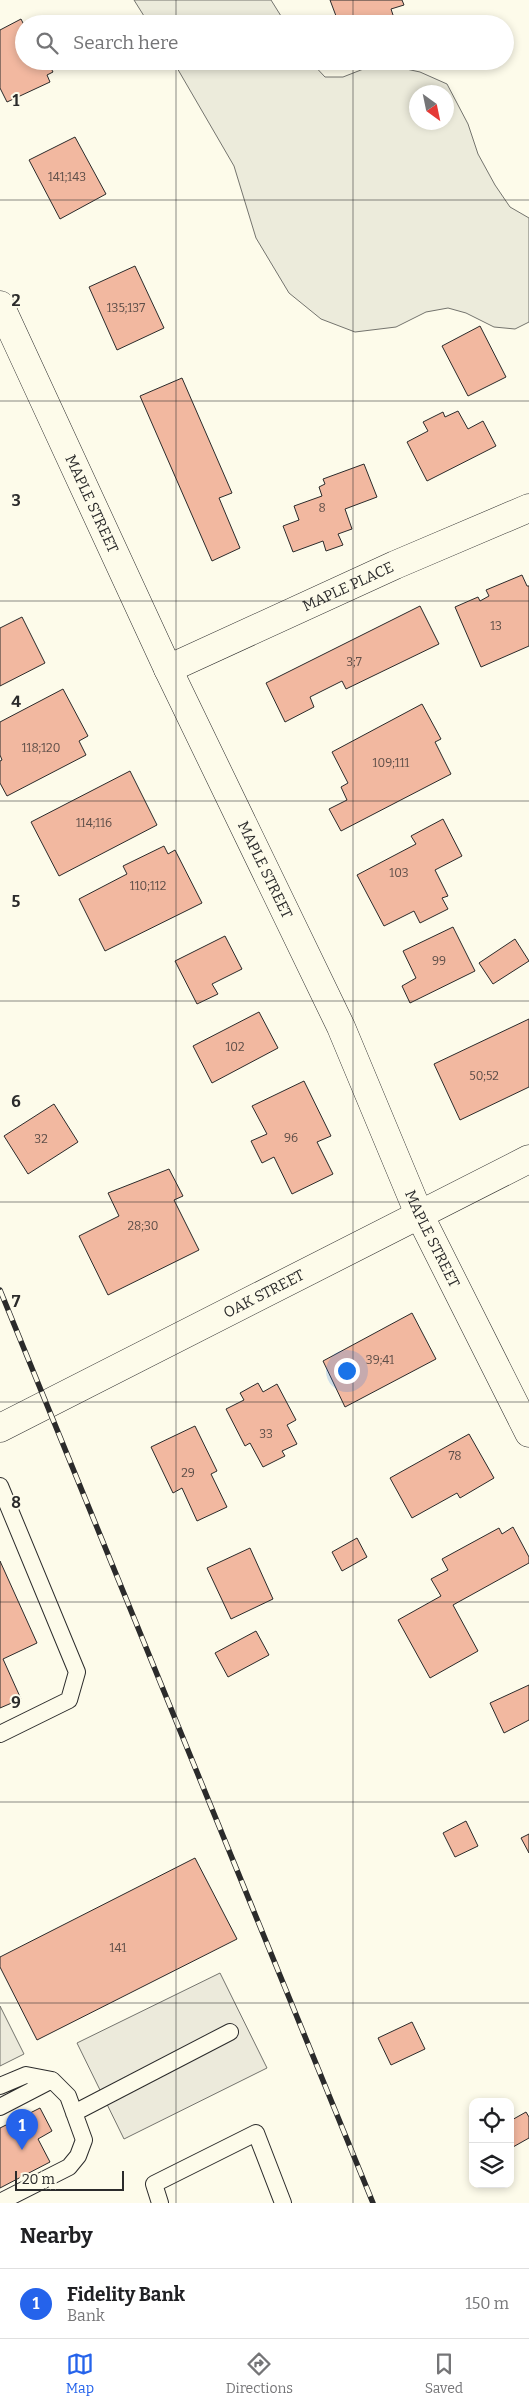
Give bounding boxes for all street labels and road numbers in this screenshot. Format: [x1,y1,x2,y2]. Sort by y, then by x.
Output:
street label: MAPLE STREET [61,452,122,556]
street label: MAPLE PLACE [300,558,396,615]
street label: MAPLE STREET [234,818,296,922]
street label: MAPLE STREET [401,1187,463,1290]
street label: OAK STREET [220,1266,307,1322]

